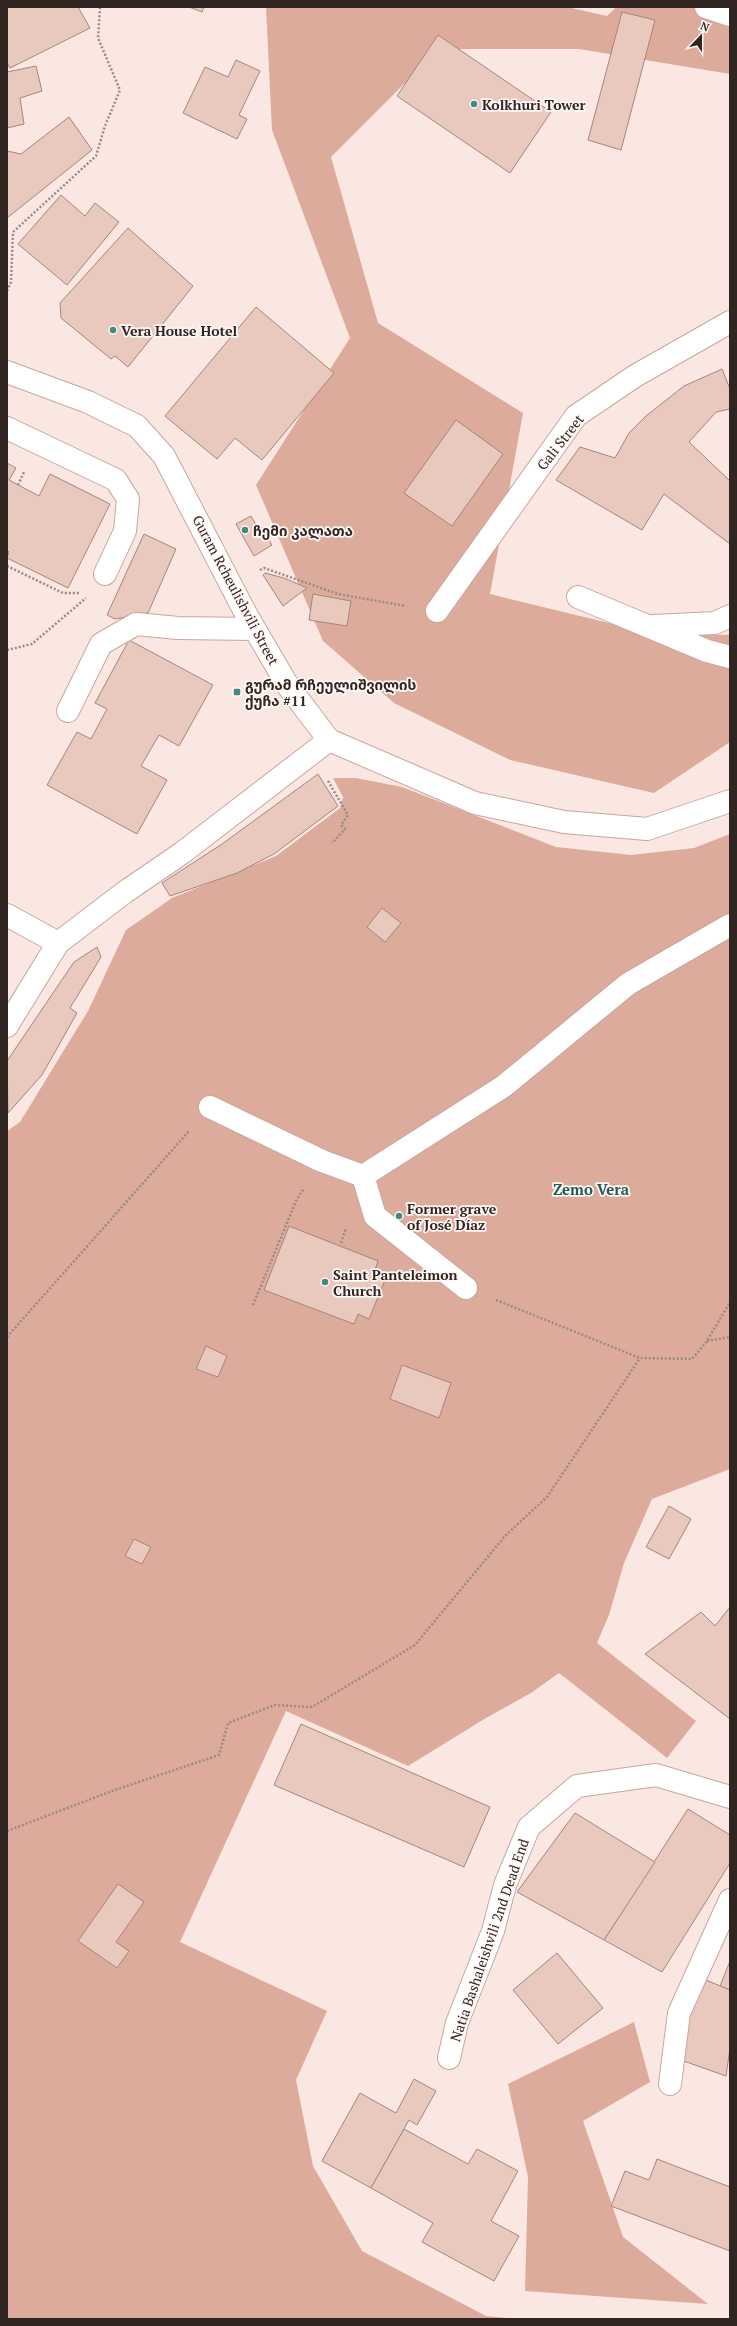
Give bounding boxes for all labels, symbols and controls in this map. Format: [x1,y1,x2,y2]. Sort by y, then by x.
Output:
north arrow [681,16,721,56]
text: N [698,19,712,35]
place label: Kolkhuri Tower [482,95,586,114]
marker: Kolkhuri Tower [469,99,479,109]
place label: Vera House Hotel [121,321,238,340]
marker: Vera House Hotel [108,325,118,335]
street label: Gali Street [532,410,588,474]
street label: Guram Rcheulishvili Street [188,512,284,669]
place label: ჩემი კალათა [253,521,353,540]
marker: ჩემი კალათა [240,525,250,535]
place label: გურამ რჩეულიშვილის ქუჩა #11 [245,675,417,710]
marker: გურამ რჩეულიშვილის ქუჩა #11 [232,687,242,697]
district label: Zemo Vera [553,1179,630,1199]
place label: Former grave of José Díaz [407,1199,497,1234]
marker: Former grave of José Díaz [394,1211,404,1221]
place label: Saint Panteleimon Church [333,1265,458,1300]
marker: Saint Panteleimon Church [320,1277,330,1287]
street label: Natia Bashaleishvili 2nd Dead End [445,1836,533,2044]

